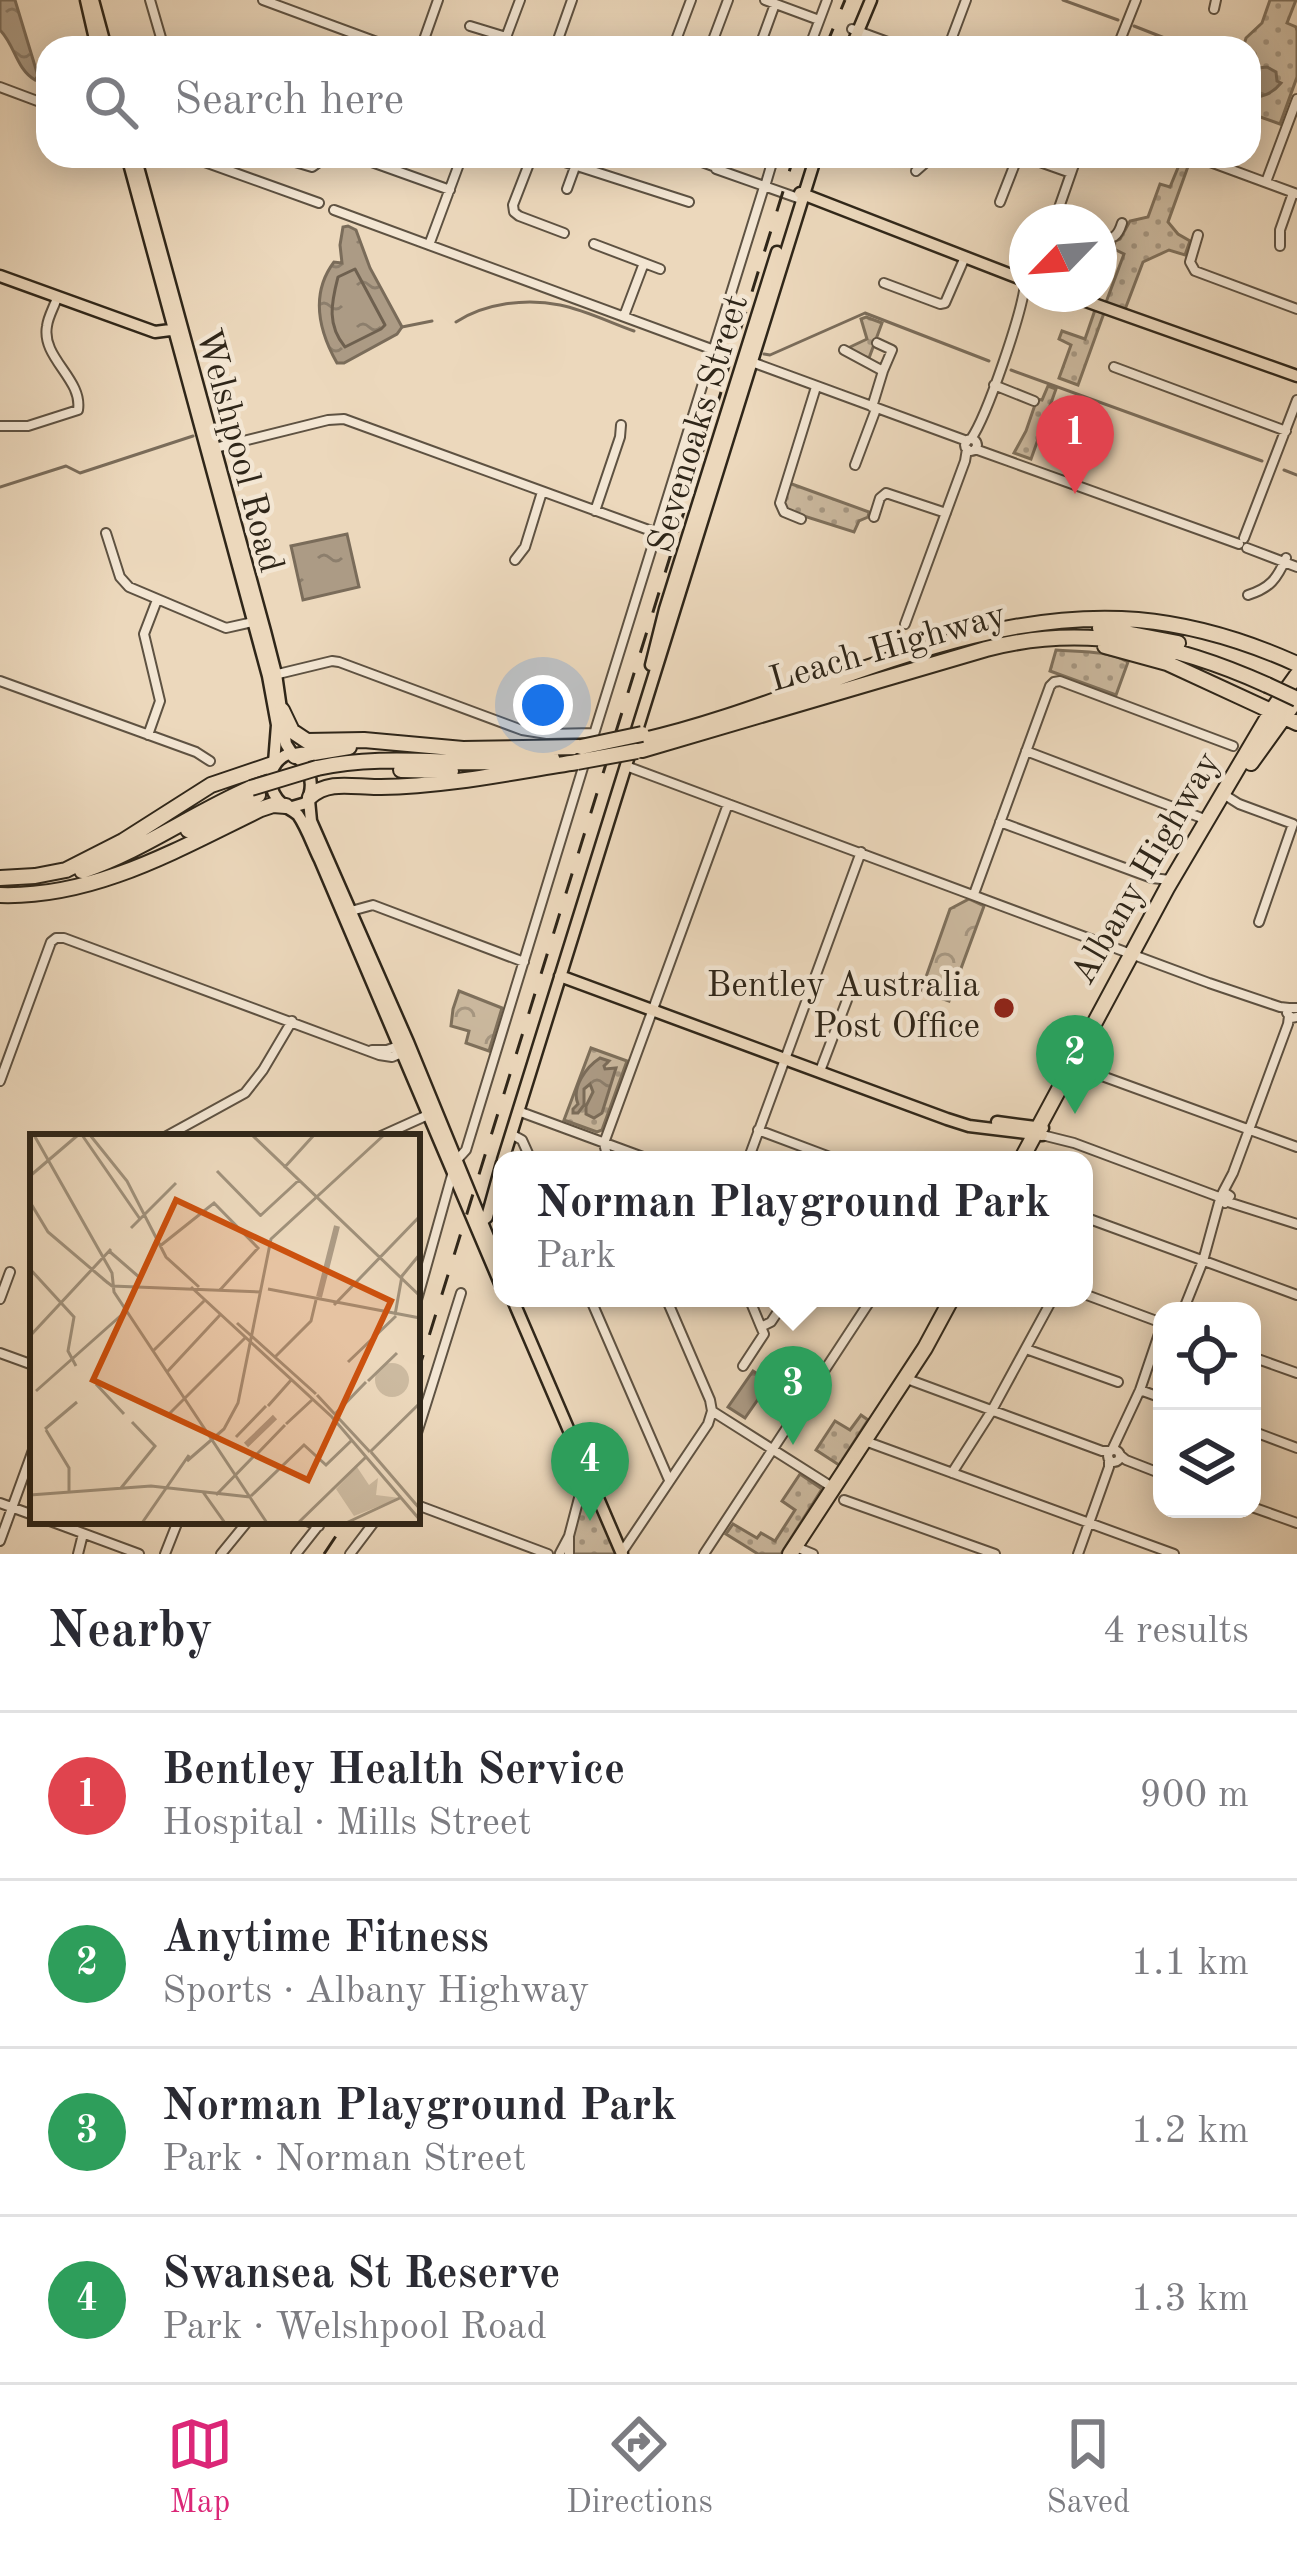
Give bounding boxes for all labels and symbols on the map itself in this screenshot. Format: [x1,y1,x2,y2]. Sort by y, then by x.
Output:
north arrow [1009,204,1117,312]
street label: Sevenoaks Street [644,291,756,557]
street label: Welshpool Road [188,325,288,577]
pin: 1 [1036,395,1114,494]
street label: Leach Highway [766,598,1010,700]
your location [513,675,573,735]
street label: Albany Highway [1066,746,1228,992]
place label: Bentley Australia Post Office [706,969,980,1046]
marker: Bentley Australia Post Office [991,995,1017,1021]
pin: 2 [1036,1015,1114,1114]
inset map [30,1134,420,1524]
pin: 3 [754,1346,832,1445]
pin: 4 [551,1422,629,1521]

